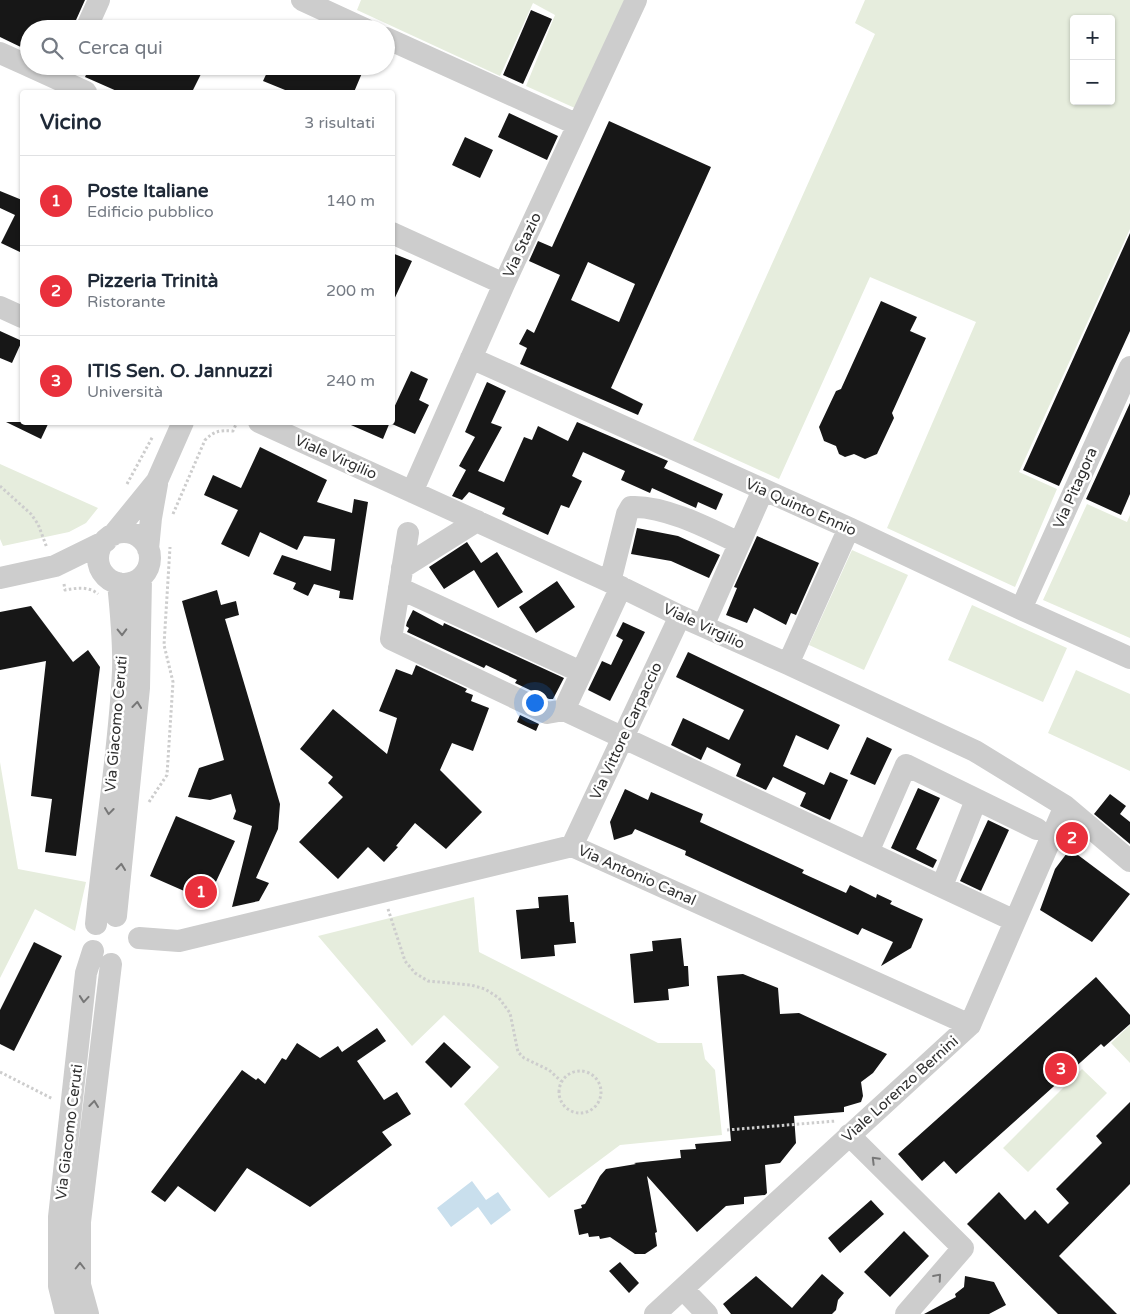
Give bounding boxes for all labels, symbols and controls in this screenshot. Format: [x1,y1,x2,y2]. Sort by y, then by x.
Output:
map controls [1070,15,1115,105]
button: + [1070,15,1115,60]
search box [20,20,395,75]
icon: search [38,34,66,62]
text: Cerca qui [78,37,163,59]
button: − [1070,60,1115,105]
text: Vicino [40,110,102,135]
text: 3 risultati [304,113,375,133]
text: Poste Italiane [87,180,209,202]
text: 1 [51,191,61,211]
text: 140 m [326,191,375,211]
text: Edificio pubblico [87,202,214,222]
street label: Via Stazio [499,210,545,280]
text: Pizzeria Trinità [87,270,218,292]
text: 2 [51,281,61,301]
text: 200 m [326,281,375,301]
text: Ristorante [87,292,165,312]
text: ITIS Sen. O. Jannuzzi [87,360,273,382]
text: 3 [51,371,61,391]
text: 240 m [326,371,375,391]
text: Università [87,382,163,402]
street label: Viale Virgilio [292,431,380,483]
street label: Via Pitagora [1049,445,1101,531]
street label: Via Quinto Ennio [743,474,859,540]
street label: Viale Virgilio [660,599,748,653]
one-way arrow [117,628,127,636]
street label: Via Giacomo Ceruti [101,655,131,793]
street label: Via Vittore Carpaccio [586,659,666,803]
your location [522,690,548,716]
one-way arrow [131,701,142,709]
one-way arrow [104,808,115,816]
pin: 2 [1056,819,1088,857]
street label: Via Antonio Canal [575,841,699,909]
one-way arrow [115,863,126,871]
pin: 1 [185,873,217,911]
one-way arrow [79,995,90,1003]
street label: Viale Lorenzo Bernini [838,1032,962,1146]
pin: 3 [1045,1050,1077,1088]
street label: Via Giacomo Ceruti [52,1063,86,1201]
one-way arrow [88,1100,99,1108]
one-way arrow [871,1157,880,1166]
one-way arrow [75,1262,85,1270]
one-way arrow [932,1274,940,1283]

